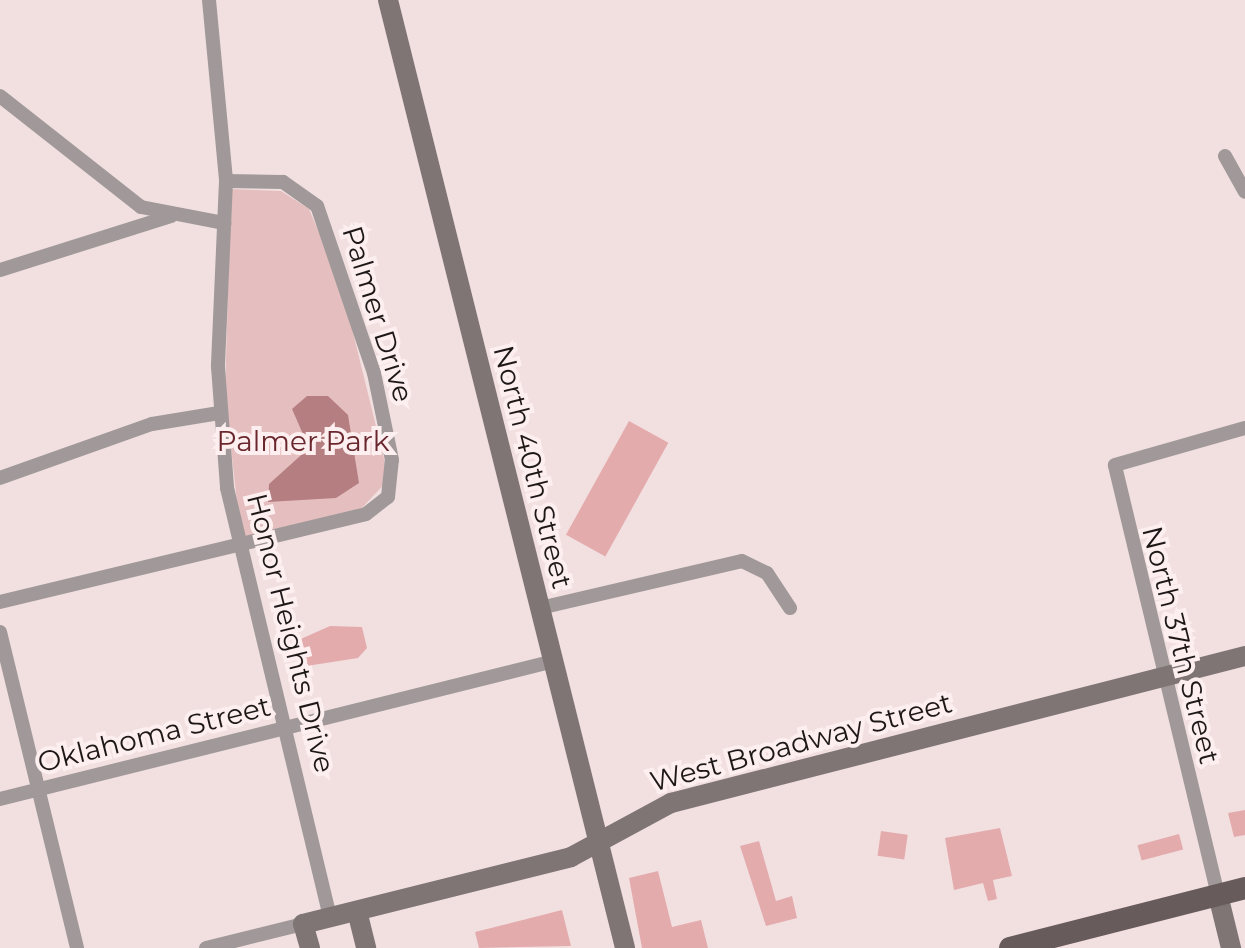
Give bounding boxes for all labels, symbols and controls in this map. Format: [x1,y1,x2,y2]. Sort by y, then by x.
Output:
street label: Palmer Drive [335,222,421,406]
street label: North 40th Street [487,342,579,592]
park label: Palmer Park [217,424,389,458]
street label: Honor Heights Drive [240,490,342,776]
street label: North 37th Street [1135,523,1227,767]
street label: West Broadway Street [646,686,956,798]
street label: Oklahoma Street [34,689,274,779]

